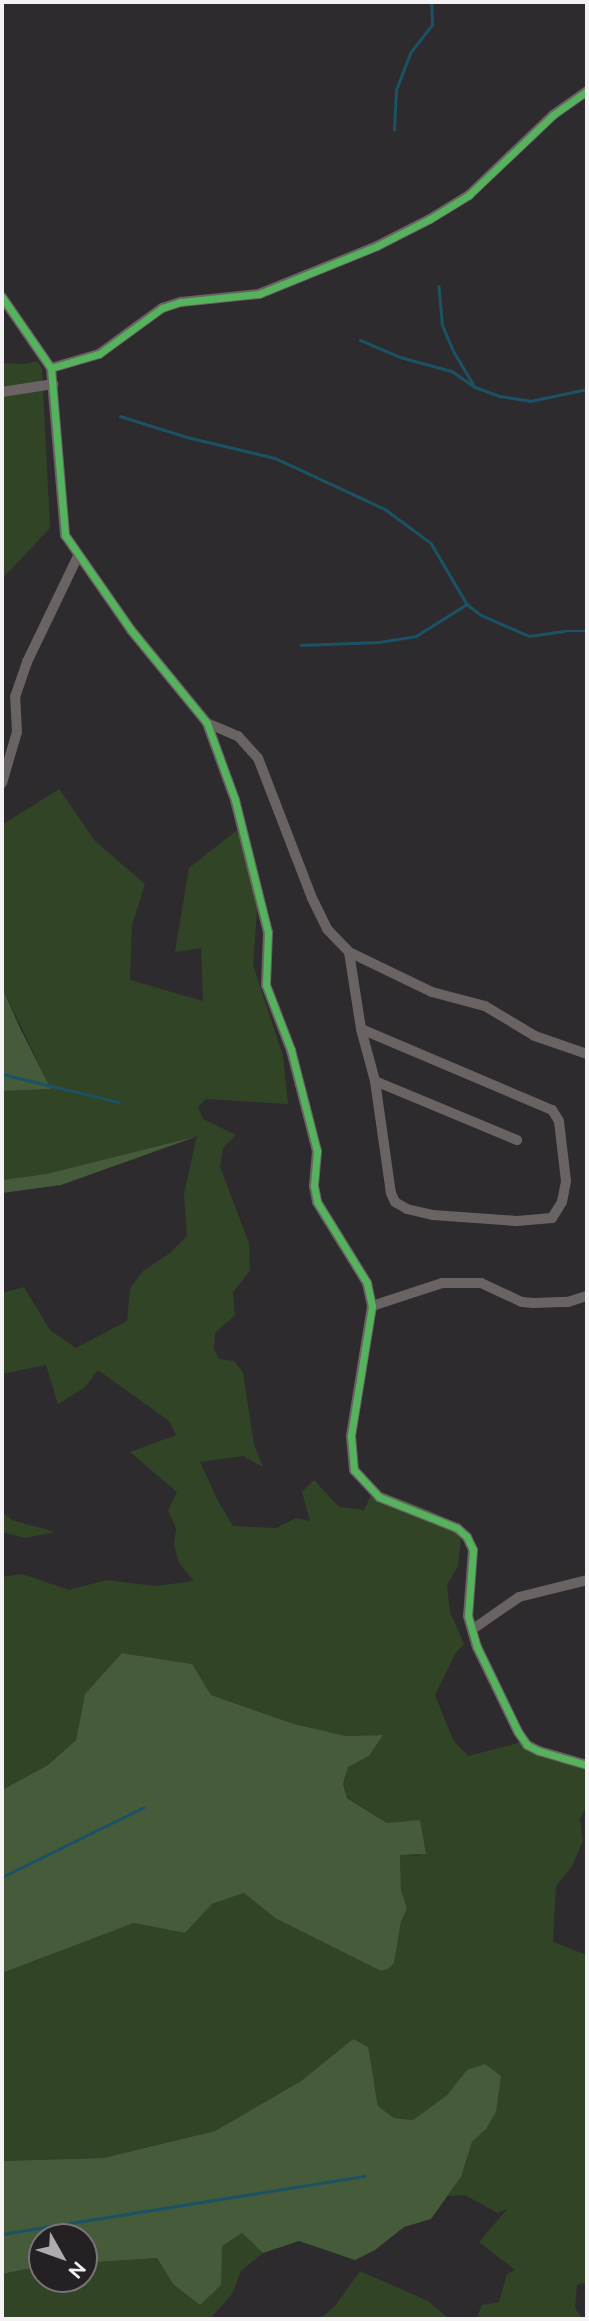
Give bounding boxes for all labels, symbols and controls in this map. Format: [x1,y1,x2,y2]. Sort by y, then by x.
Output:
north arrow [28,2223,98,2293]
text: N [64,2258,91,2283]

